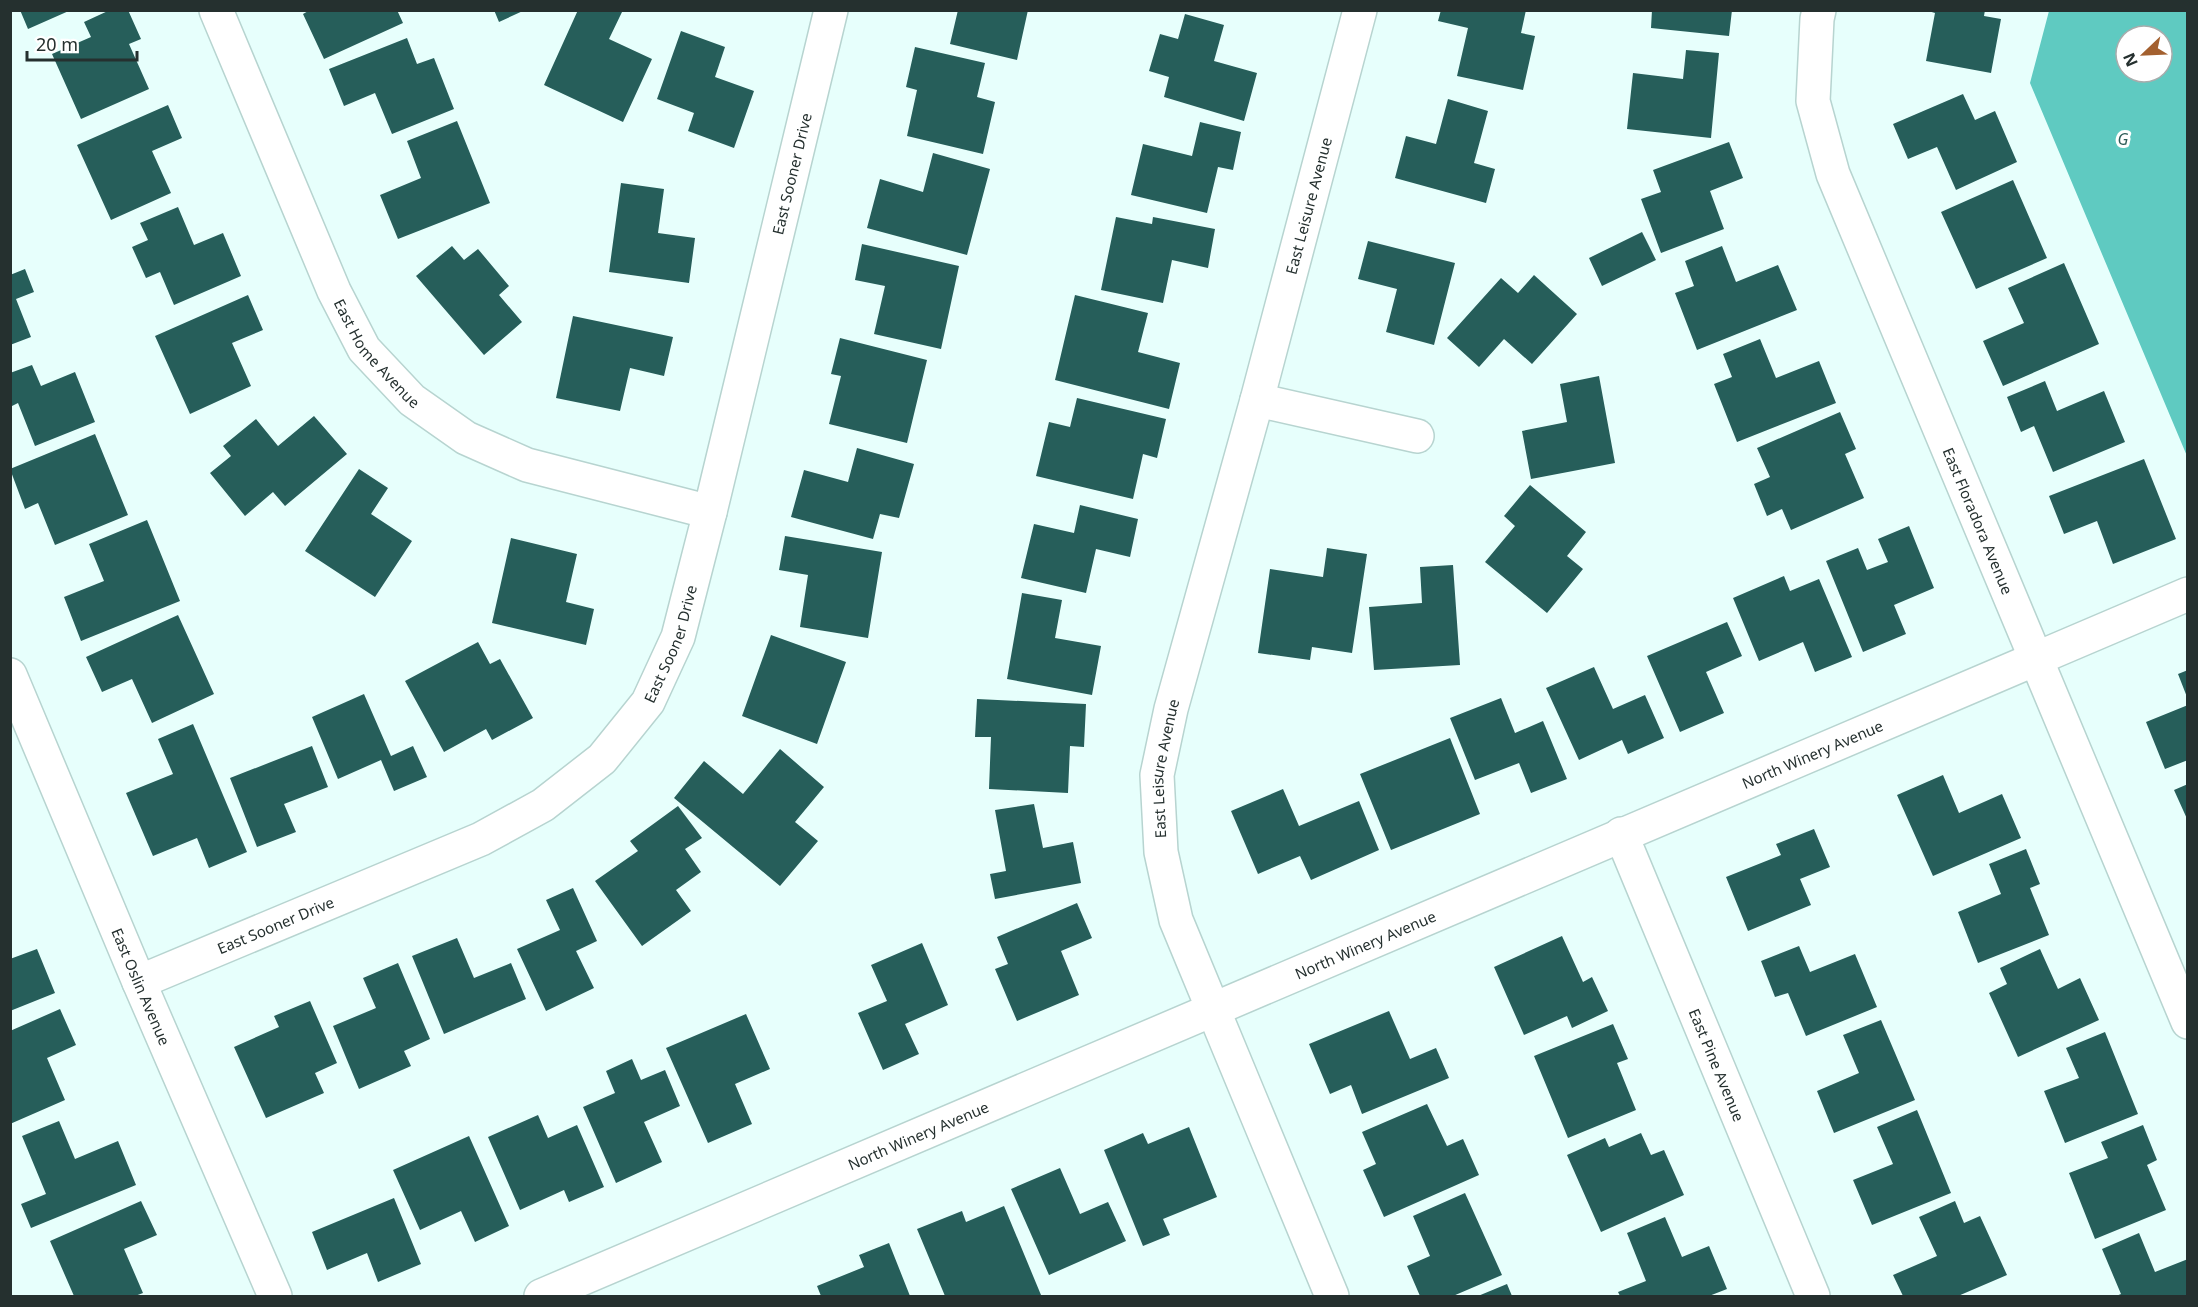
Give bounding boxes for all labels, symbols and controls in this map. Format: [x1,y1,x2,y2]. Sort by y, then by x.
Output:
scale bar [27,24,136,62]
north arrow [2114,24,2174,84]
text: 20 m [36,32,78,56]
text: N [2118,50,2143,70]
street label: East Sooner Drive [767,111,816,237]
water label: G [2118,128,2129,150]
street label: East Leisure Avenue [1281,135,1336,276]
street label: East Home Avenue [330,295,424,412]
street label: East Floradora Avenue [1939,444,2018,597]
street label: East Sooner Drive [639,583,701,706]
street label: East Leisure Avenue [1147,696,1183,839]
street label: North Winery Avenue [1739,715,1886,793]
street label: East Sooner Drive [214,892,337,958]
street label: North Winery Avenue [1292,906,1439,984]
street label: East Oslin Avenue [107,925,175,1048]
street label: East Pine Avenue [1685,1005,1749,1124]
street label: North Winery Avenue [845,1096,992,1174]

